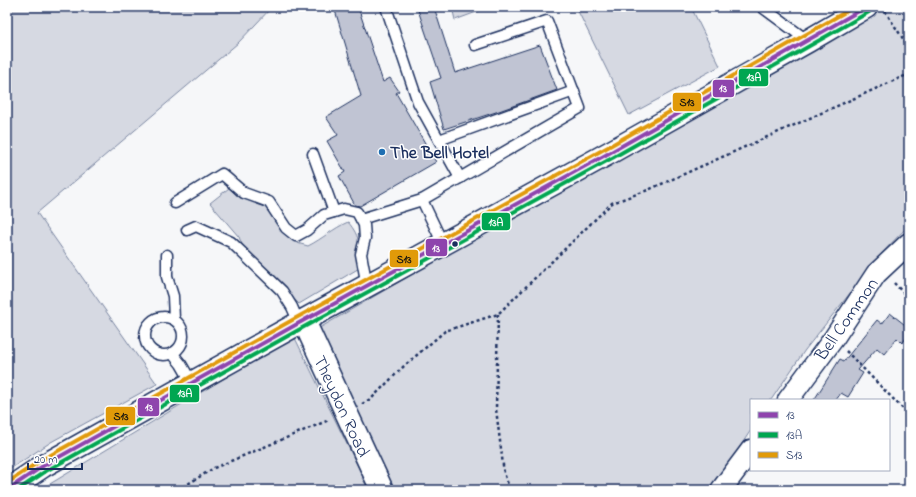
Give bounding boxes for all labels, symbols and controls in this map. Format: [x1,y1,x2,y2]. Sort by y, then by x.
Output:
line badge: 13A [738,68,769,87]
text: 13A [747,70,762,86]
line badge: 13 [712,79,735,98]
text: 13 [719,81,727,97]
line badge: S13 [672,92,702,112]
text: S13 [679,95,695,111]
place label: The Bell Hotel [390,141,489,167]
marker: The Bell Hotel [377,147,387,157]
line badge: 13A [481,212,511,231]
text: 13A [489,215,504,231]
line badge: 13 [425,238,448,257]
unlabelled marker [450,239,460,249]
text: 13 [432,241,440,257]
line badge: S13 [389,249,419,268]
text: S13 [396,252,412,268]
street label: Bell Common [809,273,886,368]
street label: Theydon Road [305,352,375,462]
line badge: 13A [169,384,200,403]
text: 13A [178,386,193,402]
line badge: 13 [137,397,160,417]
legend [750,399,890,471]
text: 13 [145,400,153,416]
line badge: S13 [105,406,136,426]
text: 13 [786,407,795,425]
text: S13 [113,409,129,425]
text: 13A [786,427,802,445]
scale bar [28,445,82,471]
text: S13 [786,447,803,465]
text: 20 m [34,451,57,469]

